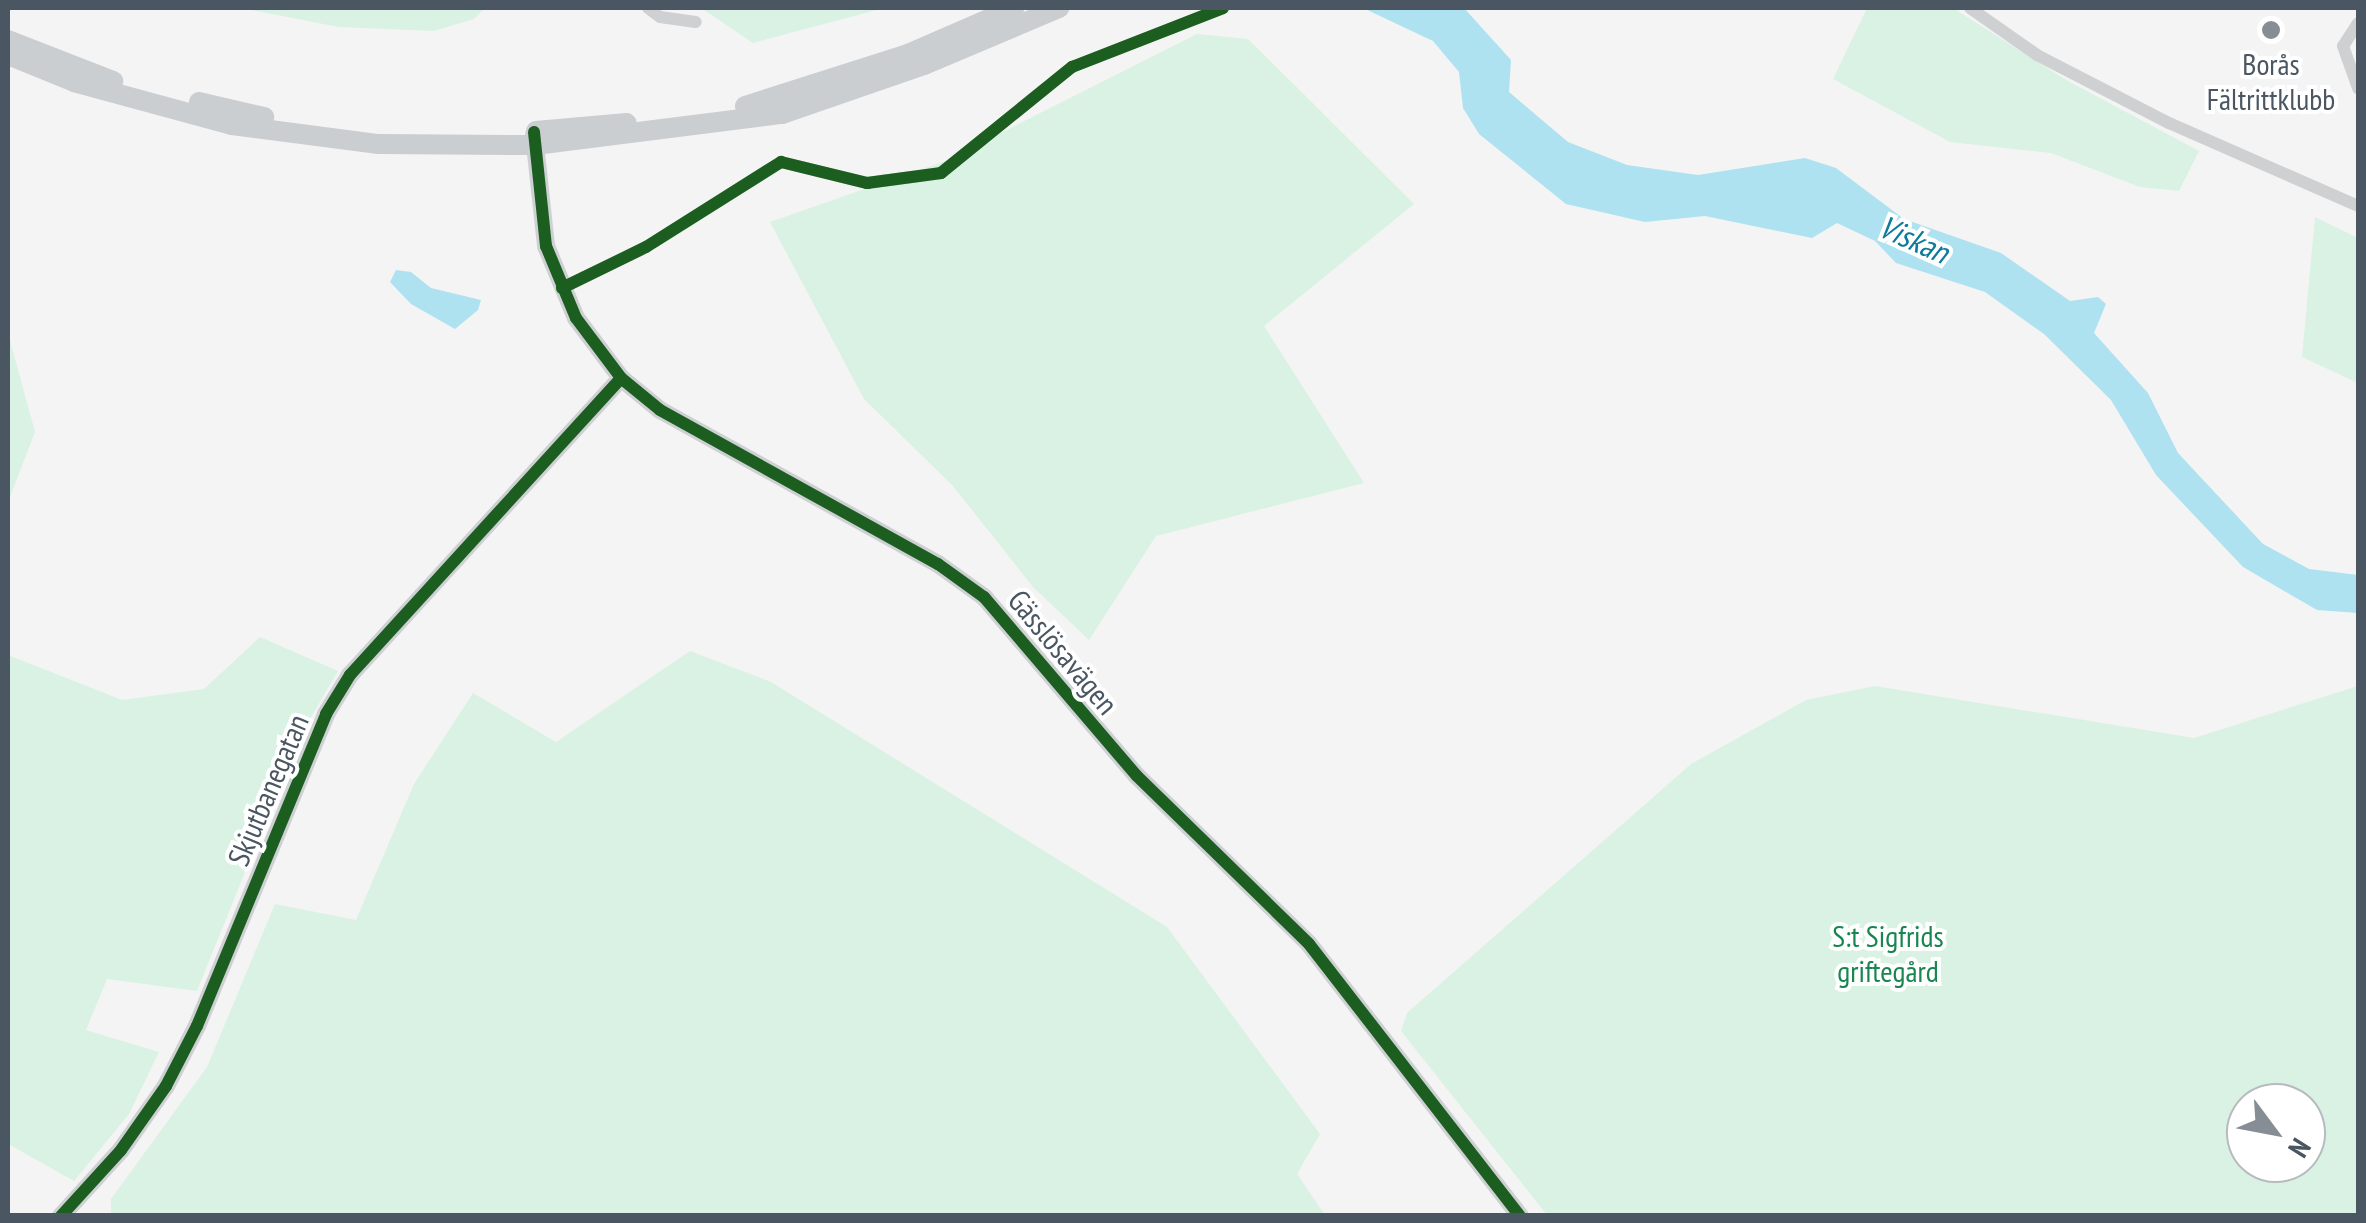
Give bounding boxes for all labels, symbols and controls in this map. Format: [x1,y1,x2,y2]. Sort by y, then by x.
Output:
marker: Borås Fältrittklubb [2260,19,2282,41]
place label: Borås Fältrittklubb [2207,46,2335,116]
water label: Viskan [1873,207,1955,271]
street label: Gässlösavägen [1001,582,1125,722]
street label: Skjutbanegatan [220,709,316,871]
park label: S:t Sigfrids griftegård [1832,918,1944,988]
north arrow [2226,1083,2326,1183]
text: N [2280,1132,2320,1164]

